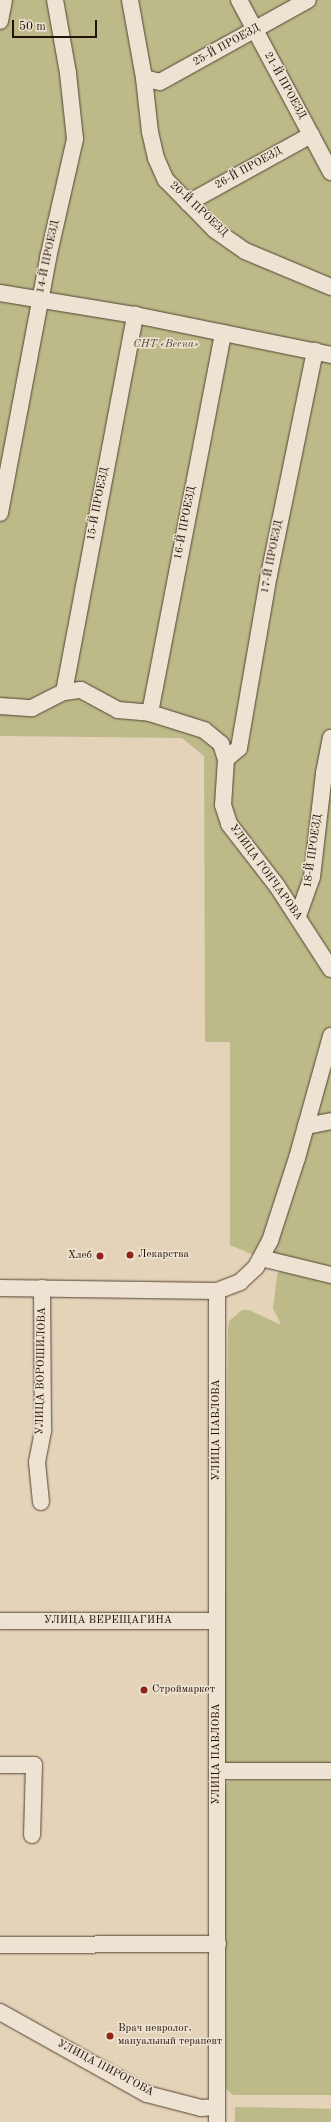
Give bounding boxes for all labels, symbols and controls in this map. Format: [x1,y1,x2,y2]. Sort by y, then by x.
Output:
scale bar [14,12,99,38]
text: 50 m [19,21,46,33]
street label: 25-Й ПРОЕЗД [191,22,263,70]
street label: 21-Й ПРОЕЗД [260,50,308,122]
street label: 26-Й ПРОЕЗД [213,145,285,193]
street label: 20-Й ПРОЕЗД [166,180,230,240]
street label: 14-Й ПРОЕЗД [35,219,63,295]
park label: СНТ «Весна» [133,338,199,352]
street label: 15-Й ПРОЕЗД [85,466,113,542]
street label: 16-Й ПРОЕЗД [172,485,200,561]
street label: 17-Й ПРОЕЗД [259,519,287,595]
street label: 18-Й ПРОЕЗД [302,813,326,889]
street label: УЛИЦА ГОНЧАРОВА [226,822,304,924]
place label: Лекарства [138,1248,189,1262]
place label: Хлеб [68,1249,92,1263]
marker: Лекарства [125,1250,135,1260]
marker: Хлеб [95,1251,105,1261]
street label: УЛИЦА ВОРОШИЛОВА [34,1307,50,1435]
street label: УЛИЦА ПАВЛОВА [210,1379,224,1481]
street label: УЛИЦА ВЕРЕЩАГИНА [44,1614,172,1628]
place label: Строймаркет [152,1683,215,1697]
marker: Строймаркет [139,1685,149,1695]
street label: УЛИЦА ПАВЛОВА [210,1703,224,1805]
place label: Врач невролог, мануальный терапевт [118,2023,222,2049]
marker: Врач невролог, мануальный терапевт [105,2031,115,2041]
street label: УЛИЦА ПИРОГОВА [54,2038,156,2100]

